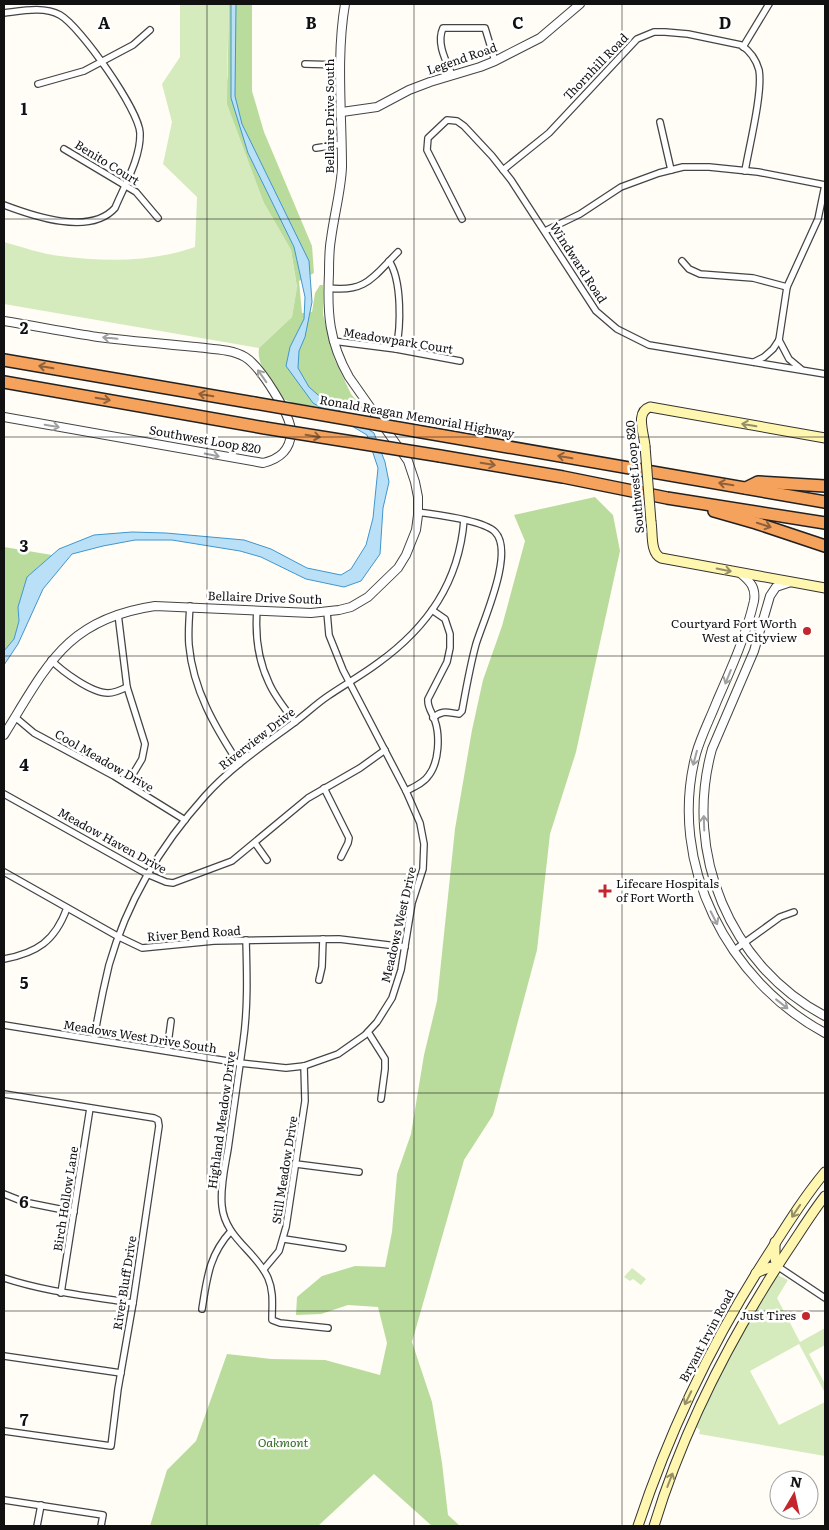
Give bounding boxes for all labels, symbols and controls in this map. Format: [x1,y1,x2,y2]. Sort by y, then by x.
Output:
text: A [98,10,110,34]
text: B [305,10,317,34]
text: C [512,10,524,34]
text: D [719,10,731,34]
street label: Thornhill Road [559,28,632,104]
street label: Legend Road [424,37,500,78]
street label: Bellaire Drive South [320,59,338,173]
text: 1 [21,96,28,120]
street label: Benito Court [72,135,144,189]
street label: Windward Road [546,219,612,307]
text: 2 [20,315,29,339]
street label: Meadowpark Court [342,322,455,358]
one-way arrow [102,333,118,343]
one-way arrow [38,362,54,372]
one-way arrow [257,369,267,383]
one-way arrow [198,390,214,400]
street label: Ronald Reagan Memorial Highway [318,390,516,442]
one-way arrow [95,395,111,405]
one-way arrow [741,419,757,429]
street label: Southwest Loop 820 [148,420,263,458]
street label: Southwest Loop 820 [620,420,648,534]
one-way arrow [43,421,59,431]
one-way arrow [305,431,321,441]
one-way arrow [203,450,219,460]
one-way arrow [558,451,574,461]
one-way arrow [479,460,495,470]
one-way arrow [718,479,734,489]
one-way arrow [756,521,772,531]
text: 3 [20,533,29,557]
one-way arrow [715,566,731,575]
street label: Bellaire Drive South [207,586,323,608]
place label: Courtyard Fort Worth West at Cityview [671,614,798,646]
marker: Courtyard Fort Worth West at Cityview [801,625,813,637]
one-way arrow [722,669,731,684]
street label: Riverview Drive [214,703,298,774]
street label: Cool Meadow Drive [52,724,157,796]
one-way arrow [690,750,700,766]
text: 4 [19,752,29,776]
street label: Meadow Haven Drive [55,803,170,878]
one-way arrow [699,815,709,832]
street label: Meadows West Drive [376,865,420,985]
place label: Lifecare Hospitals of Fort Worth [616,874,719,906]
marker: Lifecare Hospitals of Fort Worth [598,884,612,898]
one-way arrow [709,910,719,925]
street label: River Bend Road [146,921,242,945]
text: 5 [20,970,29,994]
one-way arrow [775,998,788,1009]
street label: Meadows West Drive South [62,1015,218,1057]
street label: Highland Meadow Drive [202,1050,240,1190]
street label: Still Meadow Drive [267,1115,301,1225]
street label: Birch Hollow Lane [48,1145,82,1253]
text: 6 [19,1189,29,1213]
one-way arrow [791,1204,801,1218]
street label: River Bluff Drive [108,1234,140,1331]
street label: Bryant Irvin Road [674,1285,738,1385]
place label: Just Tires [740,1306,797,1324]
marker: Just Tires [800,1310,812,1322]
one-way arrow [683,1391,693,1406]
text: 7 [20,1407,29,1431]
park label: Oakmont [258,1433,308,1451]
north arrow [769,1470,819,1520]
text: N [789,1470,804,1492]
one-way arrow [666,1473,675,1488]

